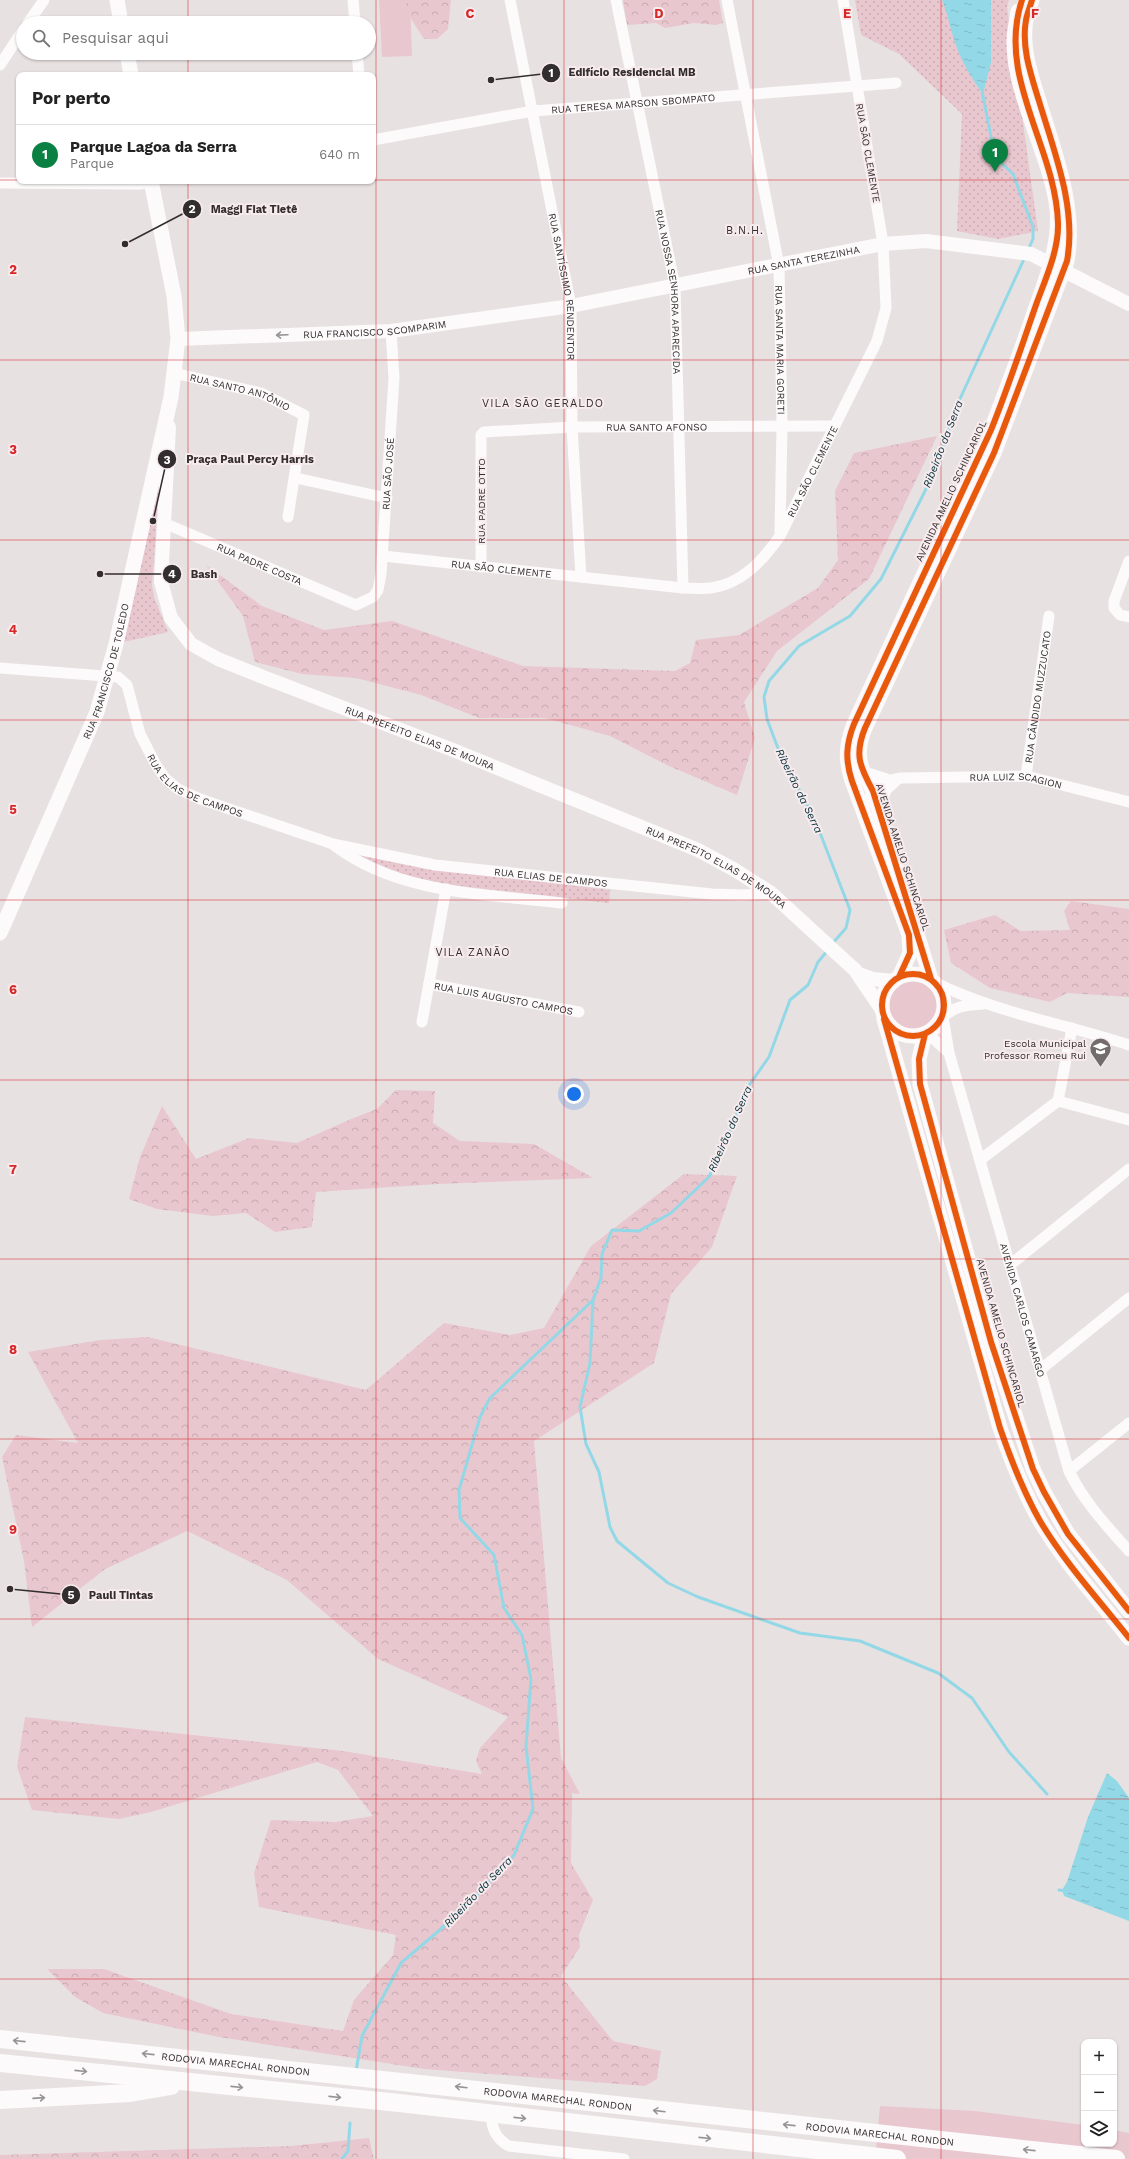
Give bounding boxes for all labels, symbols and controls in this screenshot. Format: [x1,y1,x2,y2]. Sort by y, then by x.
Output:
text: C [466,6,475,21]
text: D [654,6,664,21]
text: E [843,6,851,21]
text: F [1031,6,1039,21]
search box [16,16,376,60]
icon: search [30,27,52,49]
text: Pesquisar aqui [62,29,169,47]
callout: Edifício Residencial MB [541,61,704,84]
text: 1 [548,66,554,80]
text: Edifício Residencial MB [569,66,696,79]
text: Por perto [32,88,110,108]
street label: RUA TERESA MARSON SBOMPATO [551,91,715,115]
street label: RUA SÃO CLEMENTE [854,103,882,203]
text: Parque Lagoa da Serra [70,138,237,156]
pin: 1 [982,139,1008,172]
text: 1 [42,147,48,162]
text: 640 m [319,147,360,162]
text: Parque [70,156,114,171]
callout: Maggi Fiat Tietê [182,197,305,220]
text: 2 [188,202,196,216]
text: Maggi Fiat Tietê [211,203,297,216]
street label: RUA NOSSA SENHORA APARECIDA [654,208,683,375]
street label: RUA SANTÍSSIMO RENDENTOR [547,212,577,361]
district label: B.N.H. [726,224,764,237]
street label: RUA SANTA TEREZINHA [747,243,861,276]
text: 2 [9,262,17,277]
street label: RUA SANTA MARIA GORETI [774,285,787,415]
street label: RUA FRANCISCO SCOMPARIM [303,318,447,340]
one-way arrow [276,331,289,339]
street label: RUA SANTO ANTÔNIO [189,371,292,413]
district label: VILA SÃO GERALDO [482,397,604,410]
water label: Ribeirão da Serra [920,398,966,490]
street label: AVENIDA AMELIO SCHINCARIOL [913,419,989,563]
street label: RUA SANTO AFONSO [606,421,707,432]
street label: RUA SÃO CLEMENTE [785,424,840,519]
street label: RUA SÃO JOSÉ [380,437,396,510]
text: 3 [9,442,17,457]
callout: Praça Paul Percy Harris [157,448,322,471]
text: 3 [163,453,171,467]
text: Praça Paul Percy Harris [186,453,314,466]
street label: RUA PADRE OTTO [476,458,487,544]
street label: RUA PADRE COSTA [216,541,304,587]
street label: RUA SÃO CLEMENTE [451,558,552,579]
callout: Bash [162,562,225,585]
text: 4 [168,567,176,581]
text: Bash [191,568,217,581]
street label: RUA FRANCISCO DE TOLEDO [80,602,130,741]
text: 4 [9,622,18,637]
street label: RUA CÂNDIDO MUZZUCATO [1022,630,1052,764]
street label: RUA PREFEITO ELIAS DE MOURA [344,704,497,772]
water label: Ribeirão da Serra [773,747,825,836]
street label: RUA ELIAS DE CAMPOS [146,752,244,819]
street label: RUA LUIZ SCAGION [969,770,1063,790]
street label: AVENIDA AMELIO SCHINCARIOL [874,782,932,932]
text: 5 [9,802,17,817]
street label: RUA PREFEITO ELIAS DE MOURA [644,824,789,910]
street label: RUA ELIAS DE CAMPOS [494,866,608,889]
district label: VILA ZANÃO [435,946,511,959]
street label: RUA LUIS AUGUSTO CAMPOS [433,980,574,1016]
text: 6 [9,982,17,997]
school or university icon: Escola Municipal Professor Romeu Rui [1088,1036,1114,1069]
place label: Escola Municipal Professor Romeu Rui [984,1038,1086,1061]
your location [564,1084,584,1104]
water label: Ribeirão da Serra [705,1084,755,1174]
text: 7 [9,1162,17,1177]
street label: AVENIDA CARLOS CAMARGO [998,1242,1047,1378]
street label: AVENIDA AMELIO SCHINCARIOL [974,1257,1028,1409]
text: 8 [9,1342,17,1357]
text: 9 [9,1522,17,1537]
callout: Pauli Tintas [61,1584,161,1607]
text: 5 [68,1588,75,1602]
text: Pauli Tintas [89,1589,153,1602]
water label: Ribeirão da Serra [441,1854,515,1930]
one-way arrow [13,2037,26,2045]
map controls [1081,2039,1117,2147]
button: + [1081,2039,1117,2075]
one-way arrow [142,2050,155,2058]
street label: RODOVIA MARECHAL RONDON [161,2050,310,2077]
one-way arrow [74,2067,87,2074]
button: − [1081,2075,1117,2111]
one-way arrow [230,2083,243,2090]
one-way arrow [455,2083,468,2091]
street label: RODOVIA MARECHAL RONDON [483,2085,633,2112]
one-way arrow [328,2093,341,2101]
one-way arrow [32,2094,45,2102]
one-way arrow [653,2107,666,2115]
button: layers [1081,2111,1117,2147]
one-way arrow [513,2114,526,2122]
street label: RODOVIA MARECHAL RONDON [805,2120,955,2147]
one-way arrow [783,2121,796,2129]
one-way arrow [698,2134,711,2142]
one-way arrow [1023,2146,1036,2154]

